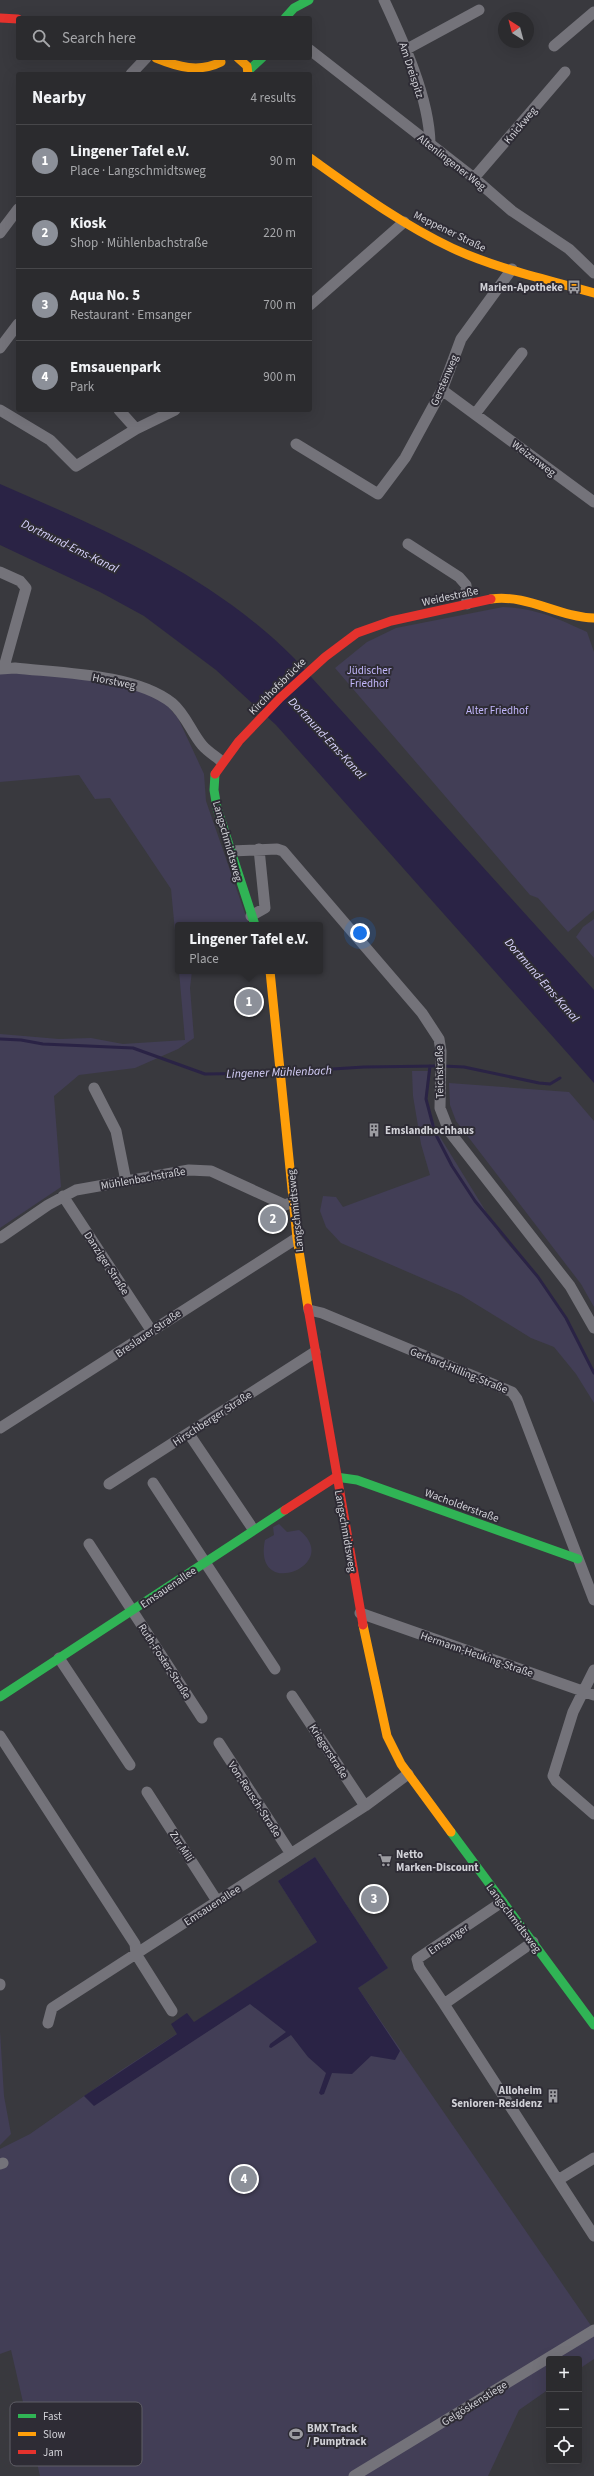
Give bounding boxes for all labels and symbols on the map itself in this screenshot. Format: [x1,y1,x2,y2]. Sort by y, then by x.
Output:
north arrow [498,12,534,48]
street label: Am Dreispitz [395,40,428,100]
street label: Knickweg [500,103,541,147]
street label: Altenlingener Weg [414,131,489,194]
street label: Meppener Straße [411,207,489,256]
bus stop icon: Marien-Apotheke [566,279,582,295]
place label: Marien-Apotheke [480,280,563,295]
street label: Gerstenweg [427,352,462,408]
street label: Weizenweg [509,437,559,480]
water label: Dortmund-Ems-Kanal [18,516,121,577]
street label: Weidestraße [420,583,480,610]
street label: Kirchhofsbrücke [246,654,310,718]
park label: Jüdischer Friedhof [347,663,392,691]
street label: Horstweg [91,670,137,693]
water label: Dortmund-Ems-Kanal [284,694,369,783]
park label: Alter Friedhof [466,703,529,718]
street label: Langschmidtsweg [209,799,246,884]
your location [350,923,370,943]
water label: Dortmund-Ems-Kanal [500,935,583,1026]
pin: 1 [236,987,262,1017]
street label: Teichstraße [432,1045,447,1099]
water label: Lingener Mühlenbach [226,1062,332,1083]
building icon: Emslandhochhaus [366,1122,382,1138]
place label: Emslandhochhaus [385,1123,474,1138]
street label: Mühlenbachstraße [100,1164,187,1193]
street label: Langschmidtsweg [284,1168,307,1253]
pin: 2 [260,1204,286,1234]
street label: Danziger Straße [80,1229,133,1298]
street label: Breslauer Straße [112,1306,185,1361]
street label: Gerhard-Hilling-Straße [408,1344,510,1397]
street label: Hirschberger Straße [170,1387,255,1450]
street label: Wacholderstraße [423,1485,502,1526]
street label: Langschmidtsweg [331,1489,360,1574]
street label: Emsauenallee [137,1563,200,1612]
street label: Ruth-Foster-Straße [135,1621,195,1702]
street label: Hermann-Heuking-Straße [418,1628,536,1681]
street label: Kriegerstraße [305,1721,352,1782]
street label: Von-Reusch-Straße [224,1758,285,1841]
street label: Zur Mili [166,1828,197,1865]
place label: Netto Marken-Discount [396,1847,479,1875]
supermarket icon: Netto Marken-Discount [377,1852,393,1868]
street label: Emsauenallee [181,1881,244,1929]
street label: Langschmidtsweg [483,1881,545,1956]
pin: 3 [361,1884,387,1914]
street label: Emsanger [425,1920,472,1958]
place label: Alloheim Senioren-Residenz [451,2083,542,2111]
building icon: Alloheim Senioren-Residenz [545,2088,561,2104]
pin: 4 [231,2164,257,2194]
street label: Gelgöskenstiege [439,2377,510,2430]
legend [10,2402,142,2466]
text: Fast [43,2409,62,2424]
place label: BMX Track / Pumptrack [307,2421,366,2449]
sports icon: BMX Track / Pumptrack [288,2426,304,2442]
text: Slow [43,2427,66,2442]
text: Jam [43,2445,63,2460]

